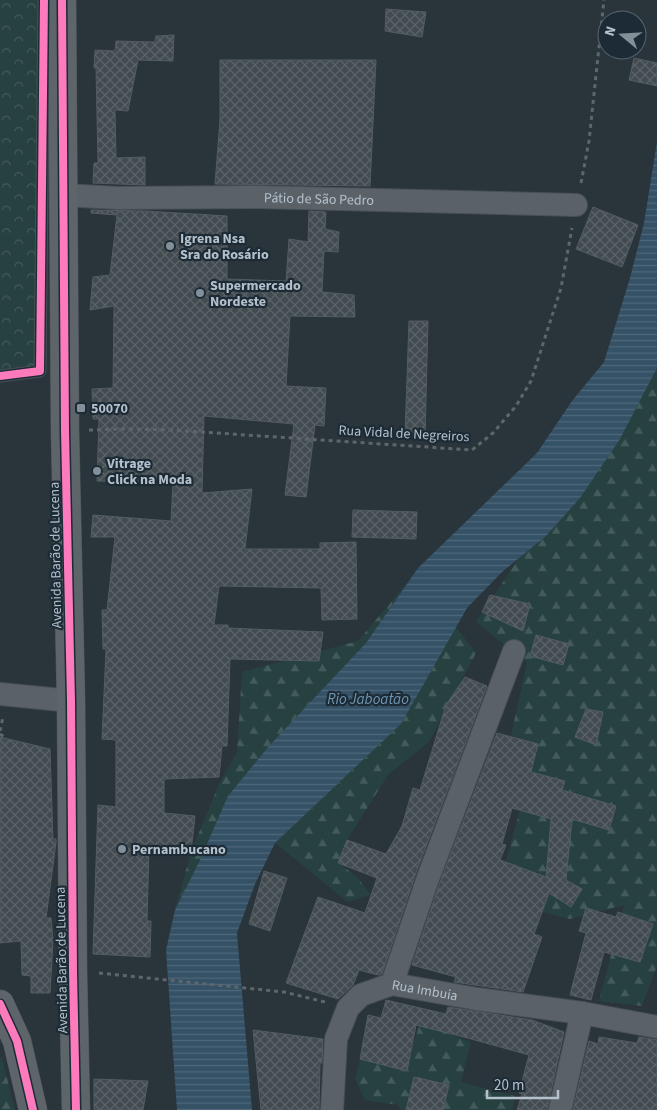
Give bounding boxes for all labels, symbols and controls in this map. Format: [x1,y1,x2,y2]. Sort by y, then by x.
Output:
north arrow [597,10,647,60]
text: N [600,24,622,39]
street label: Pátio de São Pedro [264,188,374,211]
place label: Igrena Nsa Sra do Rosário [180,229,269,265]
marker: Igrena Nsa Sra do Rosário [164,240,176,252]
place label: Supermercado Nordeste [210,276,301,312]
marker: Supermercado Nordeste [194,287,206,299]
place label: 50070 [91,399,128,419]
marker: 50070 [75,402,87,414]
street label: Rua Vidal de Negreiros [338,421,470,447]
place label: Vitrage Click na Moda [106,454,192,490]
marker: Vitrage Click na Moda [91,465,103,477]
street label: Avenida Barão de Lucena [45,482,67,628]
water label: Rio Jaboatão [327,689,409,710]
place label: Pernambucano [132,840,226,860]
marker: Pernambucano [116,843,128,855]
street label: Avenida Barão de Lucena [51,887,73,1033]
street label: Rua Imbuia [390,975,459,1006]
scale bar [487,1068,558,1100]
text: 20 m [494,1075,524,1096]

